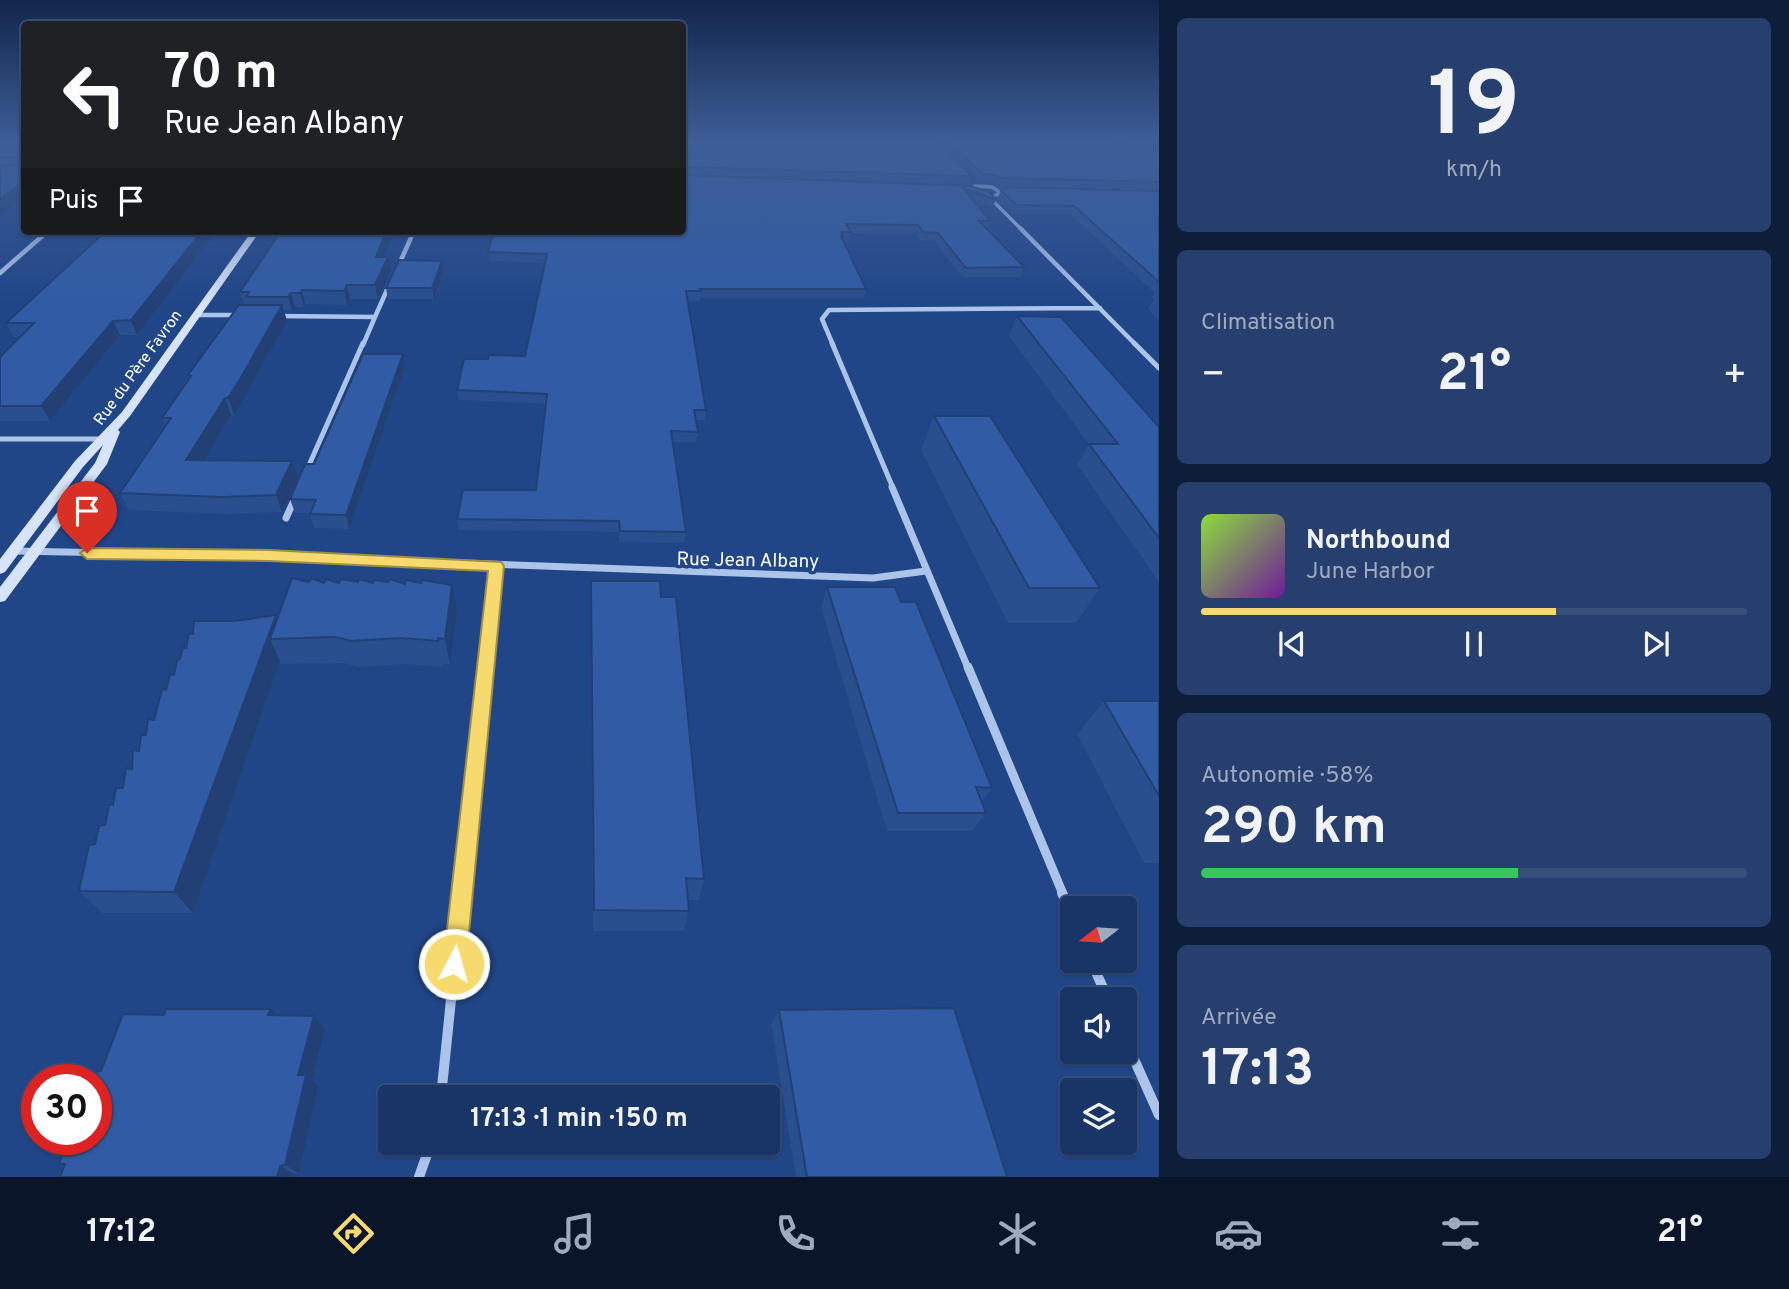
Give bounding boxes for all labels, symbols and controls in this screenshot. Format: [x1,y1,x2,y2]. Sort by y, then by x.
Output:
text: 70 m [164,44,278,106]
icon: left [49,49,140,140]
text: 19 [1428,53,1520,168]
text: Rue Jean Albany [164,105,404,145]
text: km/h [1446,156,1502,185]
icon: arrive [112,182,150,220]
text: Puis [49,185,98,218]
street label: Rue du Père Favron [90,306,187,430]
text: Climatisation [1201,309,1335,338]
text: 21° [1437,343,1511,409]
text: − [1201,352,1226,401]
text: + [1722,352,1747,401]
pin [57,481,117,553]
icon: arrive [68,492,106,530]
text: Northbound [1306,525,1451,558]
street label: Rue Jean Albany [676,548,819,574]
text: June Harbor [1306,558,1434,587]
icon: previous [1273,625,1311,663]
icon: pause [1455,625,1493,663]
icon: next [1637,625,1675,663]
text: Autonomie · 58% [1201,762,1374,791]
text: 290 km [1201,796,1387,862]
north arrow [1060,896,1138,973]
map controls [1060,896,1137,1155]
position arrow [417,927,491,1001]
button: sound [1060,987,1137,1064]
text: Arrivée [1201,1004,1277,1033]
text: 17:13 [1201,1038,1314,1104]
speed limit sign: 30 [21,1064,112,1155]
button: layers [1060,1078,1137,1155]
text: 17:13 · 1 min · 150 m [470,1103,688,1136]
icon: directions [329,1209,378,1258]
icon: music [550,1209,599,1258]
icon: phone [771,1209,820,1258]
icon: climate [993,1209,1042,1258]
icon: car [1214,1209,1263,1258]
icon: filters [1436,1209,1485,1258]
text: 17:12 [86,1213,156,1253]
text: 21° [1657,1213,1703,1253]

